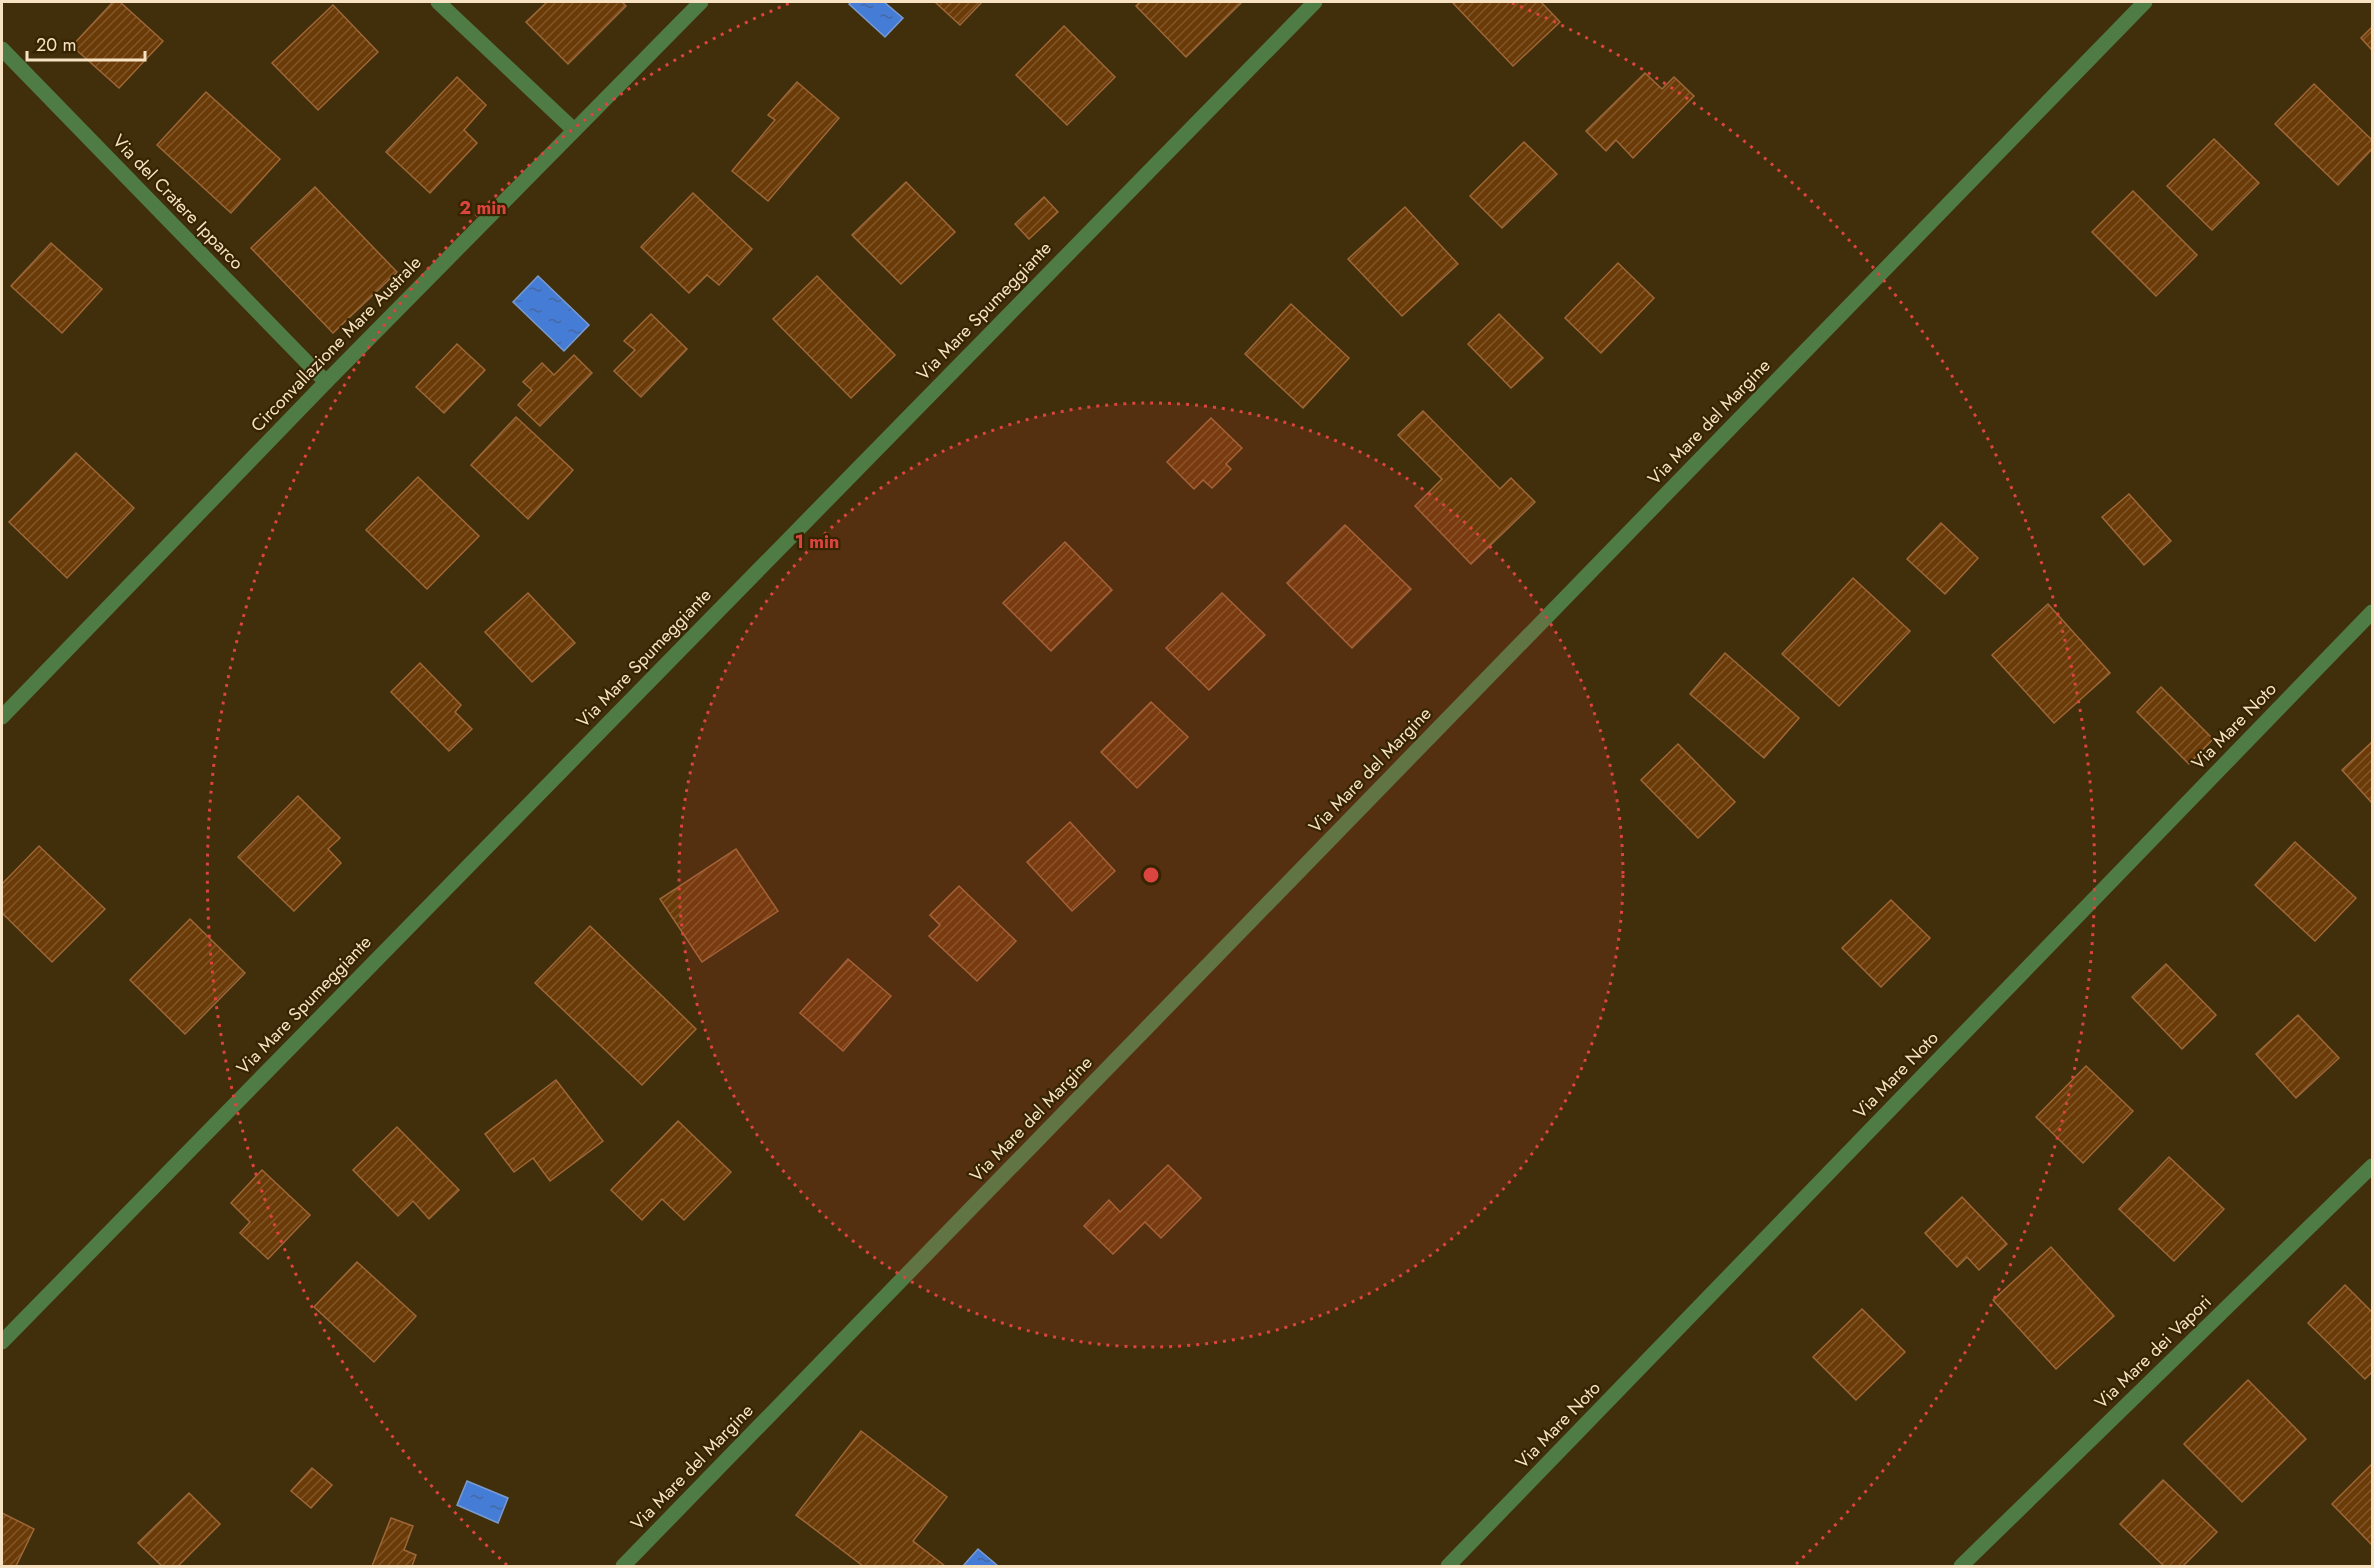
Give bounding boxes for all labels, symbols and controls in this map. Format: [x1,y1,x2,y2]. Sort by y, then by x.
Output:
scale bar [27,24,146,62]
text: 20 m [36,32,76,58]
street label: Via del Cratere Ipparco [106,129,250,276]
text: 2 min [459,195,507,221]
street label: Via Mare Spumeggiante [911,236,1057,386]
street label: Circonvallazione Mare Australe [245,250,427,438]
street label: Via Mare del Margine [1642,353,1776,491]
text: 1 min [795,529,839,555]
street label: Via Mare Spumeggiante [571,583,717,733]
street label: Via Mare Noto [2186,676,2282,775]
street label: Via Mare del Margine [1303,701,1437,839]
centre of rings [1141,865,1161,885]
street label: Via Mare Spumeggiante [231,930,377,1080]
street label: Via Mare Noto [1848,1025,1944,1124]
street label: Via Mare del Margine [964,1050,1098,1188]
street label: Via Mare dei Vapori [2089,1289,2217,1415]
street label: Via Mare Noto [1510,1375,1606,1474]
street label: Via Mare del Margine [625,1398,759,1536]

